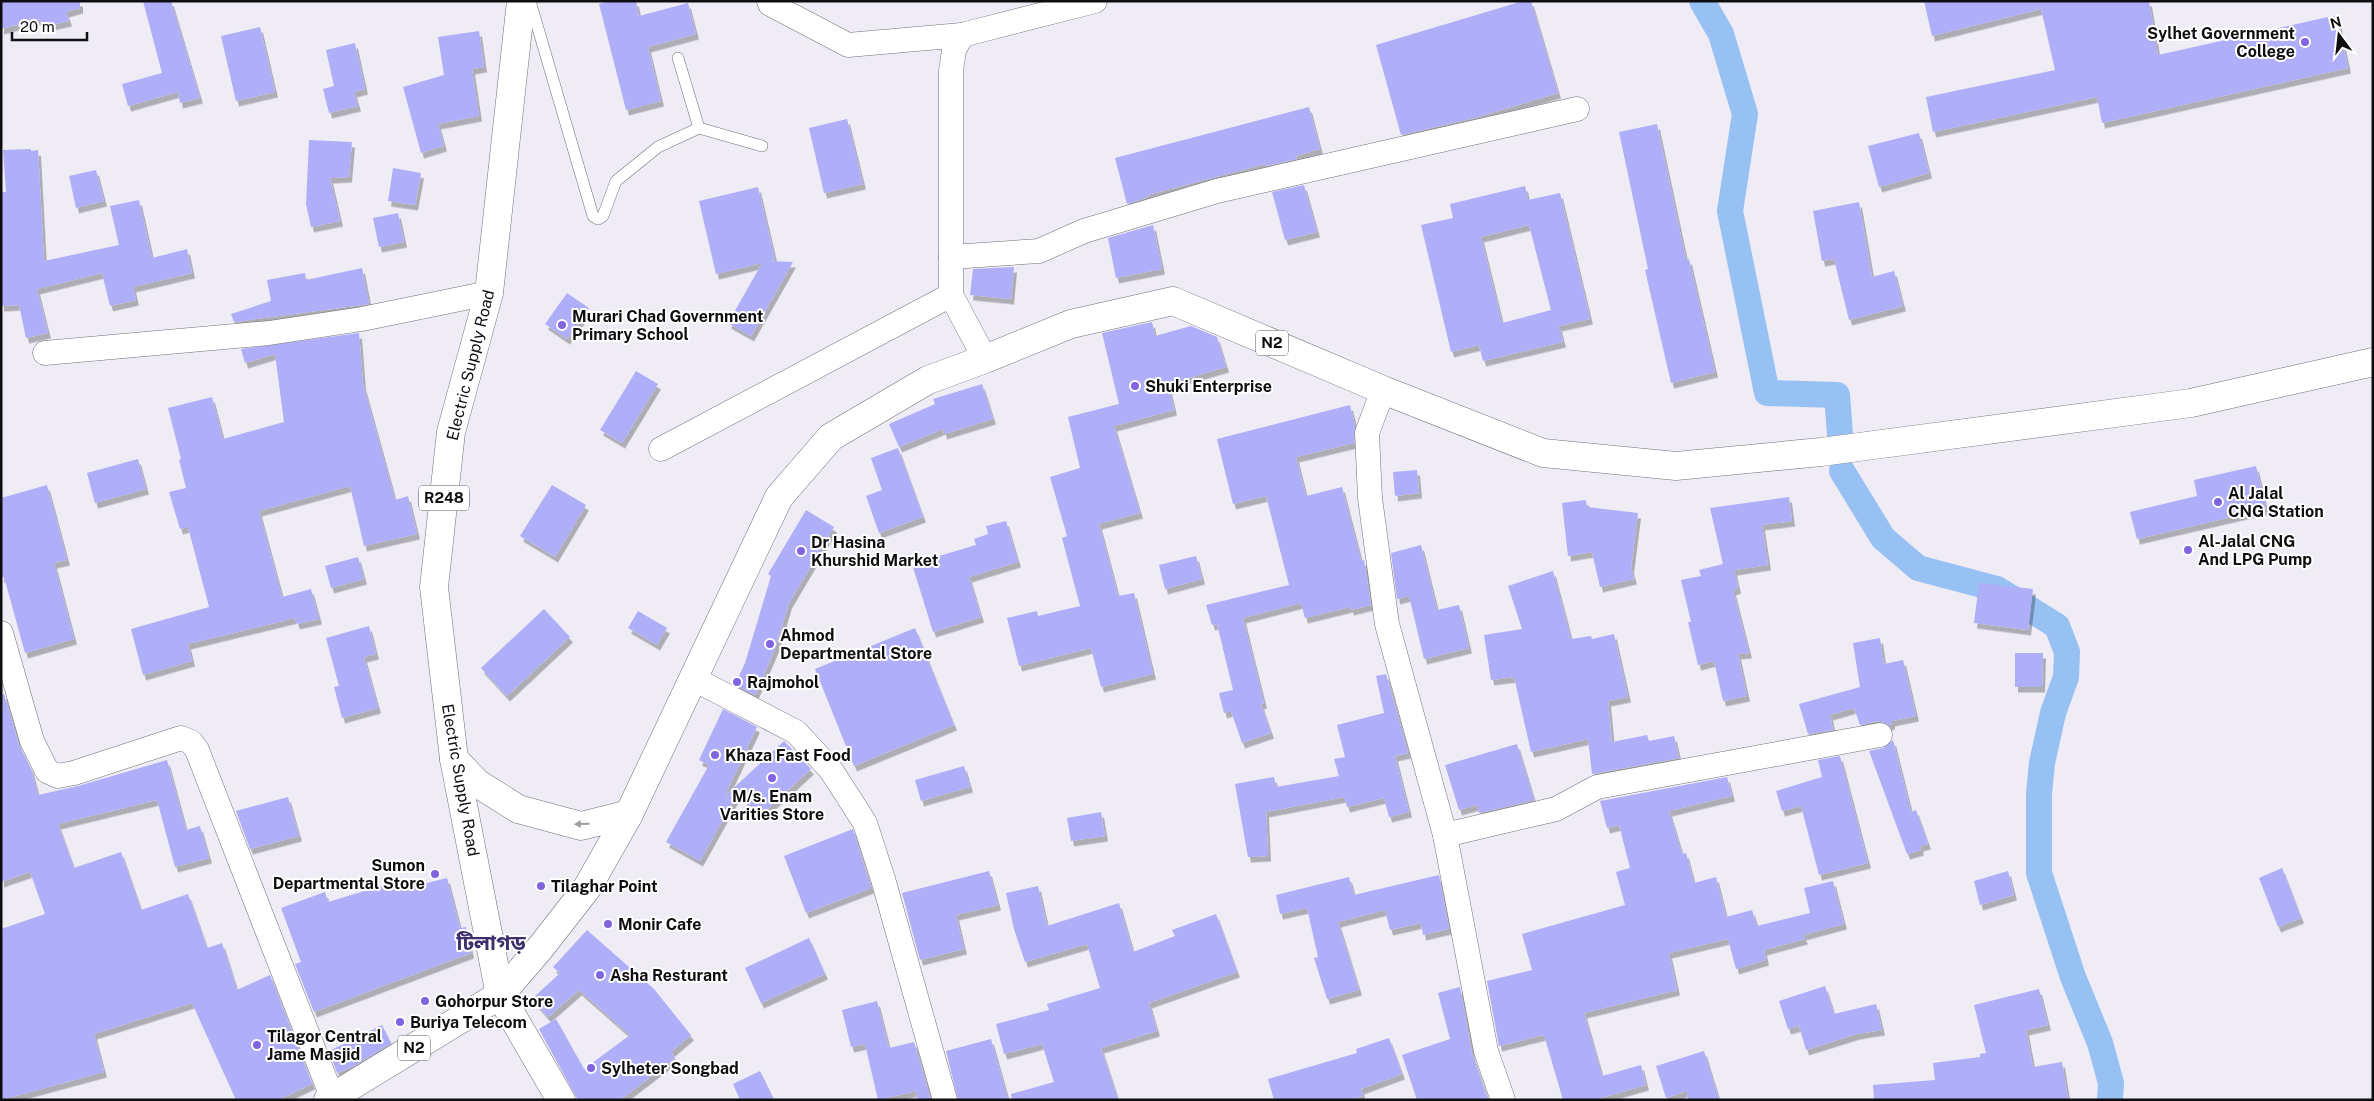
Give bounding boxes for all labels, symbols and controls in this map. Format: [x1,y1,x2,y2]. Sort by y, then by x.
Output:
scale bar [12,10,88,42]
north arrow [2314,10,2364,60]
text: N [2328,13,2343,32]
text: 20 m [20,18,55,35]
place label: Sylhet Government College [2147,24,2295,61]
marker: Sylhet Government College [2299,36,2311,48]
street label: Electric Supply Road [443,288,498,442]
place label: Murari Chad Government Primary School [572,307,764,344]
marker: Murari Chad Government Primary School [556,319,568,331]
road number: N2 [1256,330,1288,356]
place label: Shuki Enterprise [1145,377,1272,396]
marker: Shuki Enterprise [1129,380,1141,392]
place label: Al Jalal CNG Station [2228,484,2324,521]
road number: R248 [419,486,469,510]
marker: Al Jalal CNG Station [2212,496,2224,508]
place label: Al-Jalal CNG And LPG Pump [2198,532,2312,569]
place label: Dr Hasina Khurshid Market [811,533,939,570]
marker: Al-Jalal CNG And LPG Pump [2182,544,2194,556]
marker: Dr Hasina Khurshid Market [795,545,807,557]
place label: Ahmod Departmental Store [780,626,932,663]
marker: Ahmod Departmental Store [764,638,776,650]
place label: Rajmohol [747,673,819,692]
marker: Rajmohol [731,676,743,688]
street label: Electric Supply Road [438,702,483,858]
place label: Khaza Fast Food [725,746,851,765]
marker: Khaza Fast Food [709,749,721,761]
marker: M/s. Enam Varities Store [766,772,778,784]
place label: M/s. Enam Varities Store [720,787,824,824]
one-way arrow [573,820,589,828]
place label: Sumon Departmental Store [273,856,425,893]
marker: Sumon Departmental Store [429,868,441,880]
place label: Tilaghar Point [551,877,658,896]
marker: Tilaghar Point [535,880,547,892]
place label: Monir Cafe [618,915,701,934]
marker: Monir Cafe [602,918,614,930]
district label: টিলাগড় [455,930,526,955]
place label: Asha Resturant [610,966,728,985]
marker: Asha Resturant [594,969,606,981]
place label: Gohorpur Store [435,992,553,1011]
marker: Gohorpur Store [419,995,431,1007]
place label: Buriya Telecom [410,1013,527,1032]
marker: Buriya Telecom [394,1016,406,1028]
place label: Tilagor Central Jame Masjid [267,1027,382,1064]
road number: N2 [398,1036,430,1060]
marker: Tilagor Central Jame Masjid [251,1039,263,1051]
place label: Sylheter Songbad [601,1059,739,1078]
marker: Sylheter Songbad [585,1062,597,1074]

